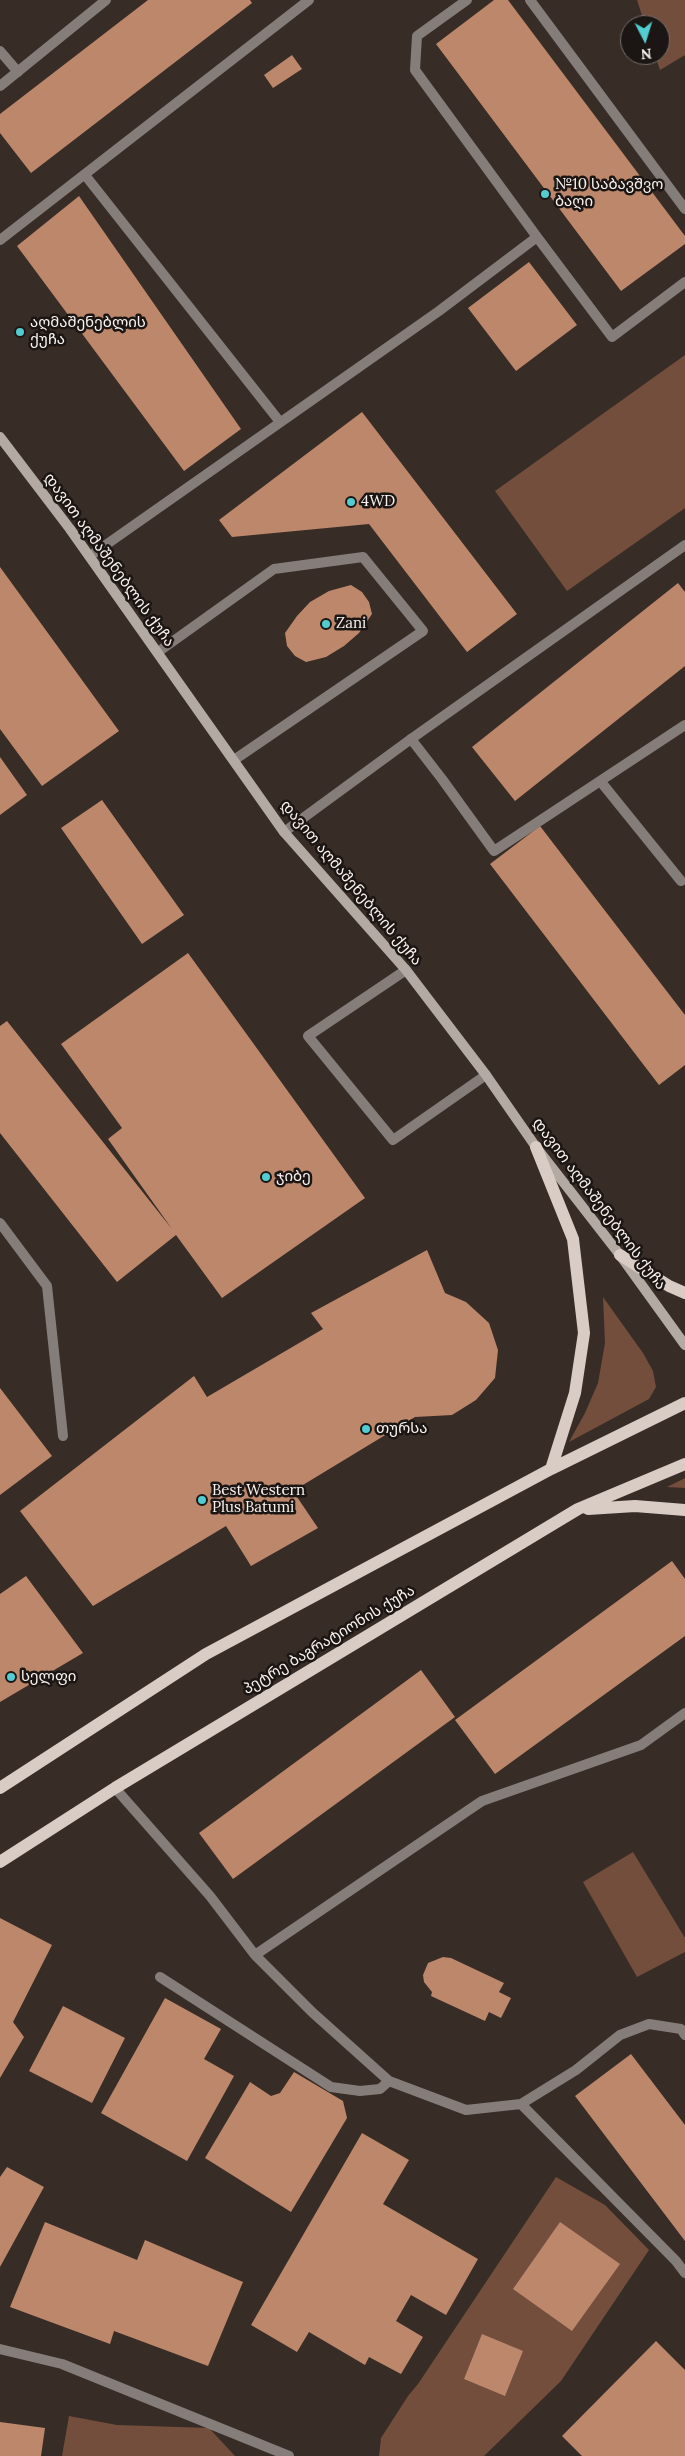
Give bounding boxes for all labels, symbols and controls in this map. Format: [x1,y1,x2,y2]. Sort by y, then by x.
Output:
north arrow [620,15,670,65]
text: N [640,45,652,63]
place label: №10 საბავშვო ბაღი [555,176,663,211]
marker: №10 საბავშვო ბაღი [539,188,551,200]
place label: აღმაშენებლის ქუჩა [30,314,146,349]
marker: აღმაშენებლის ქუჩა [14,326,26,338]
street label: დავით აღმაშენებლის ქუჩა [40,470,178,650]
place label: 4WD [361,493,395,511]
marker: 4WD [345,496,357,508]
place label: Zani [336,615,366,633]
marker: Zani [320,618,332,630]
street label: დავით აღმაშენებლის ქუჩა [276,797,426,969]
street label: დავით აღმაშენებლის ქუჩა [529,1115,669,1293]
place label: ჯიბე [276,1168,311,1186]
marker: ჯიბე [260,1171,272,1183]
place label: თურსა [376,1420,427,1438]
marker: თურსა [360,1423,372,1435]
place label: Best Western Plus Batumi [212,1482,305,1517]
marker: Best Western Plus Batumi [196,1494,208,1506]
street label: პეტრე ბაგრატიონის ქუჩა [240,1582,418,1698]
place label: სელფი [21,1668,76,1686]
marker: სელფი [5,1671,17,1683]

